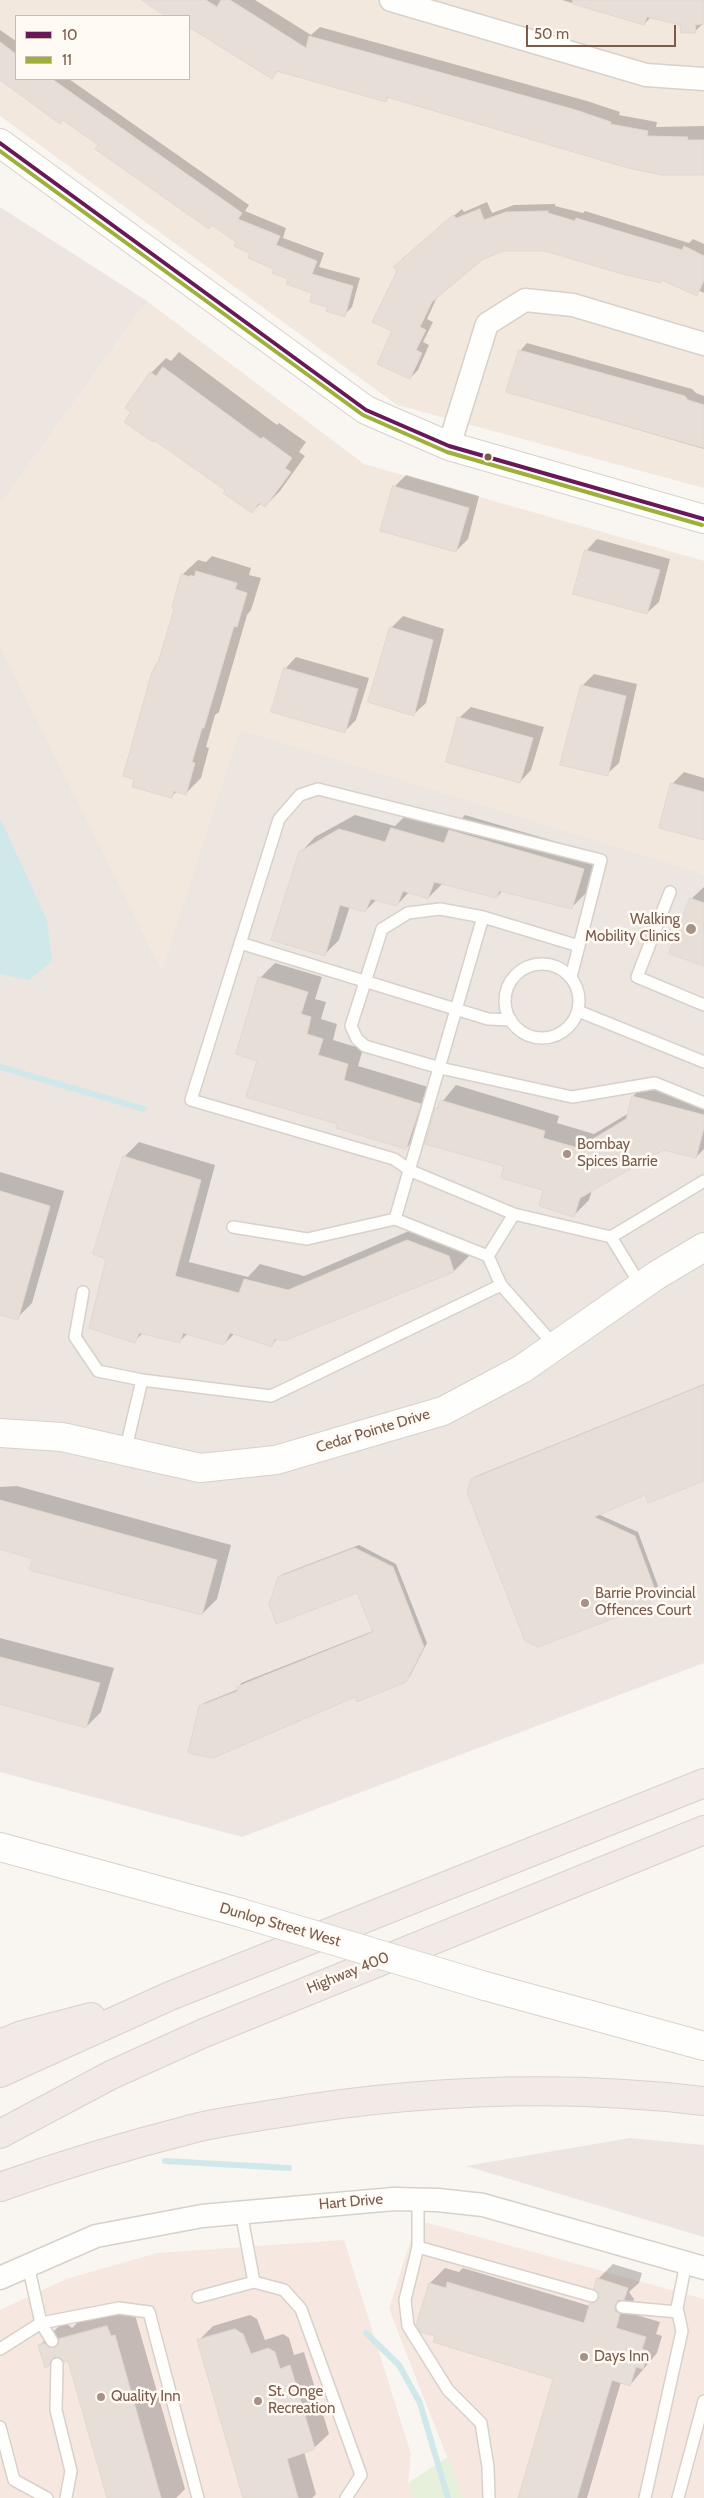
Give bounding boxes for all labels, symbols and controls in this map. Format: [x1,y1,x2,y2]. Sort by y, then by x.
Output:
legend [15,15,190,80]
scale bar [529,15,679,47]
text: 50 m [534,25,569,43]
text: 10 [62,26,77,44]
text: 11 [62,51,72,69]
unlabelled marker [483,452,493,462]
place label: Walking Mobility Clinics [585,911,680,946]
marker: Walking Mobility Clinics [684,922,698,936]
place label: Bombay Spices Barrie [577,1136,658,1171]
marker: Bombay Spices Barrie [561,1148,573,1160]
street label: Cedar Pointe Drive [314,1405,432,1457]
place label: Barrie Provincial Offences Court [595,1585,696,1620]
marker: Barrie Provincial Offences Court [579,1597,591,1609]
street label: Dunlop Street West [217,1899,343,1951]
street label: Highway 400 [304,1948,392,1998]
street label: Hart Drive [318,2190,384,2214]
place label: Days Inn [594,2348,649,2366]
marker: Days Inn [578,2351,590,2363]
place label: St. Onge Recreation [268,2383,335,2418]
place label: Quality Inn [111,2388,181,2406]
marker: Quality Inn [95,2391,107,2403]
marker: St. Onge Recreation [252,2395,264,2407]

